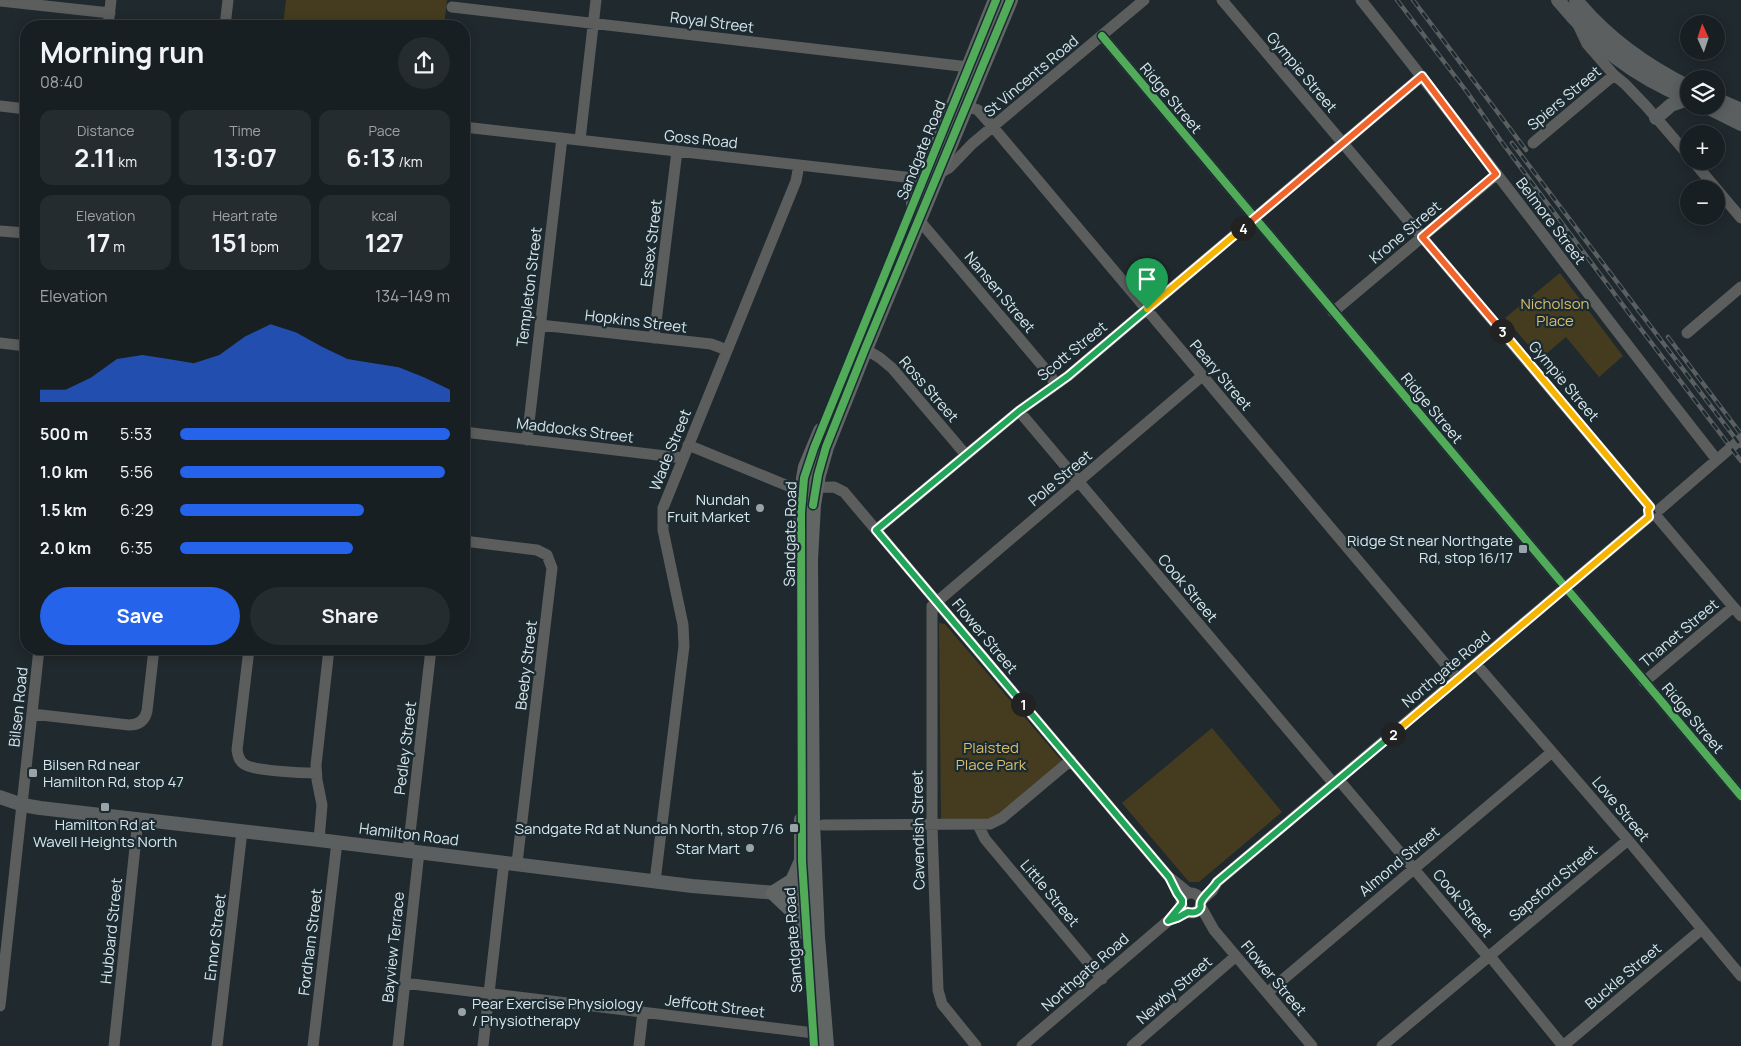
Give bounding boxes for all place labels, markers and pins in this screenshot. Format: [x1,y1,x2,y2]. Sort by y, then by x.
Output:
pin: 4 [1230,216,1256,240]
pin [1126,258,1168,309]
pin: 3 [1490,318,1514,344]
place label: Nundah Fruit Market [667,489,750,527]
marker: Nundah Fruit Market [754,502,766,514]
place label: Ridge St near Northgate Rd, stop 16/17 [1347,530,1513,568]
marker: Ridge St near Northgate Rd, stop 16/17 [1517,543,1529,555]
pin: 1 [1010,692,1036,716]
pin: 2 [1380,722,1406,746]
place label: Bilsen Rd near Hamilton Rd, stop 47 [43,754,184,792]
marker: Bilsen Rd near Hamilton Rd, stop 47 [27,767,39,779]
marker: Hamilton Rd at Wavell Heights North [99,801,111,813]
place label: Hamilton Rd at Wavell Heights North [33,814,177,852]
place label: Sandgate Rd at Nundah North, stop 7/6 [515,818,784,839]
marker: Sandgate Rd at Nundah North, stop 7/6 [788,822,800,834]
place label: Star Mart [676,838,740,859]
marker: Star Mart [744,842,756,854]
place label: Pear Exercise Physiology / Physiotherapy [472,993,643,1031]
marker: Pear Exercise Physiology / Physiotherapy [456,1006,468,1018]

